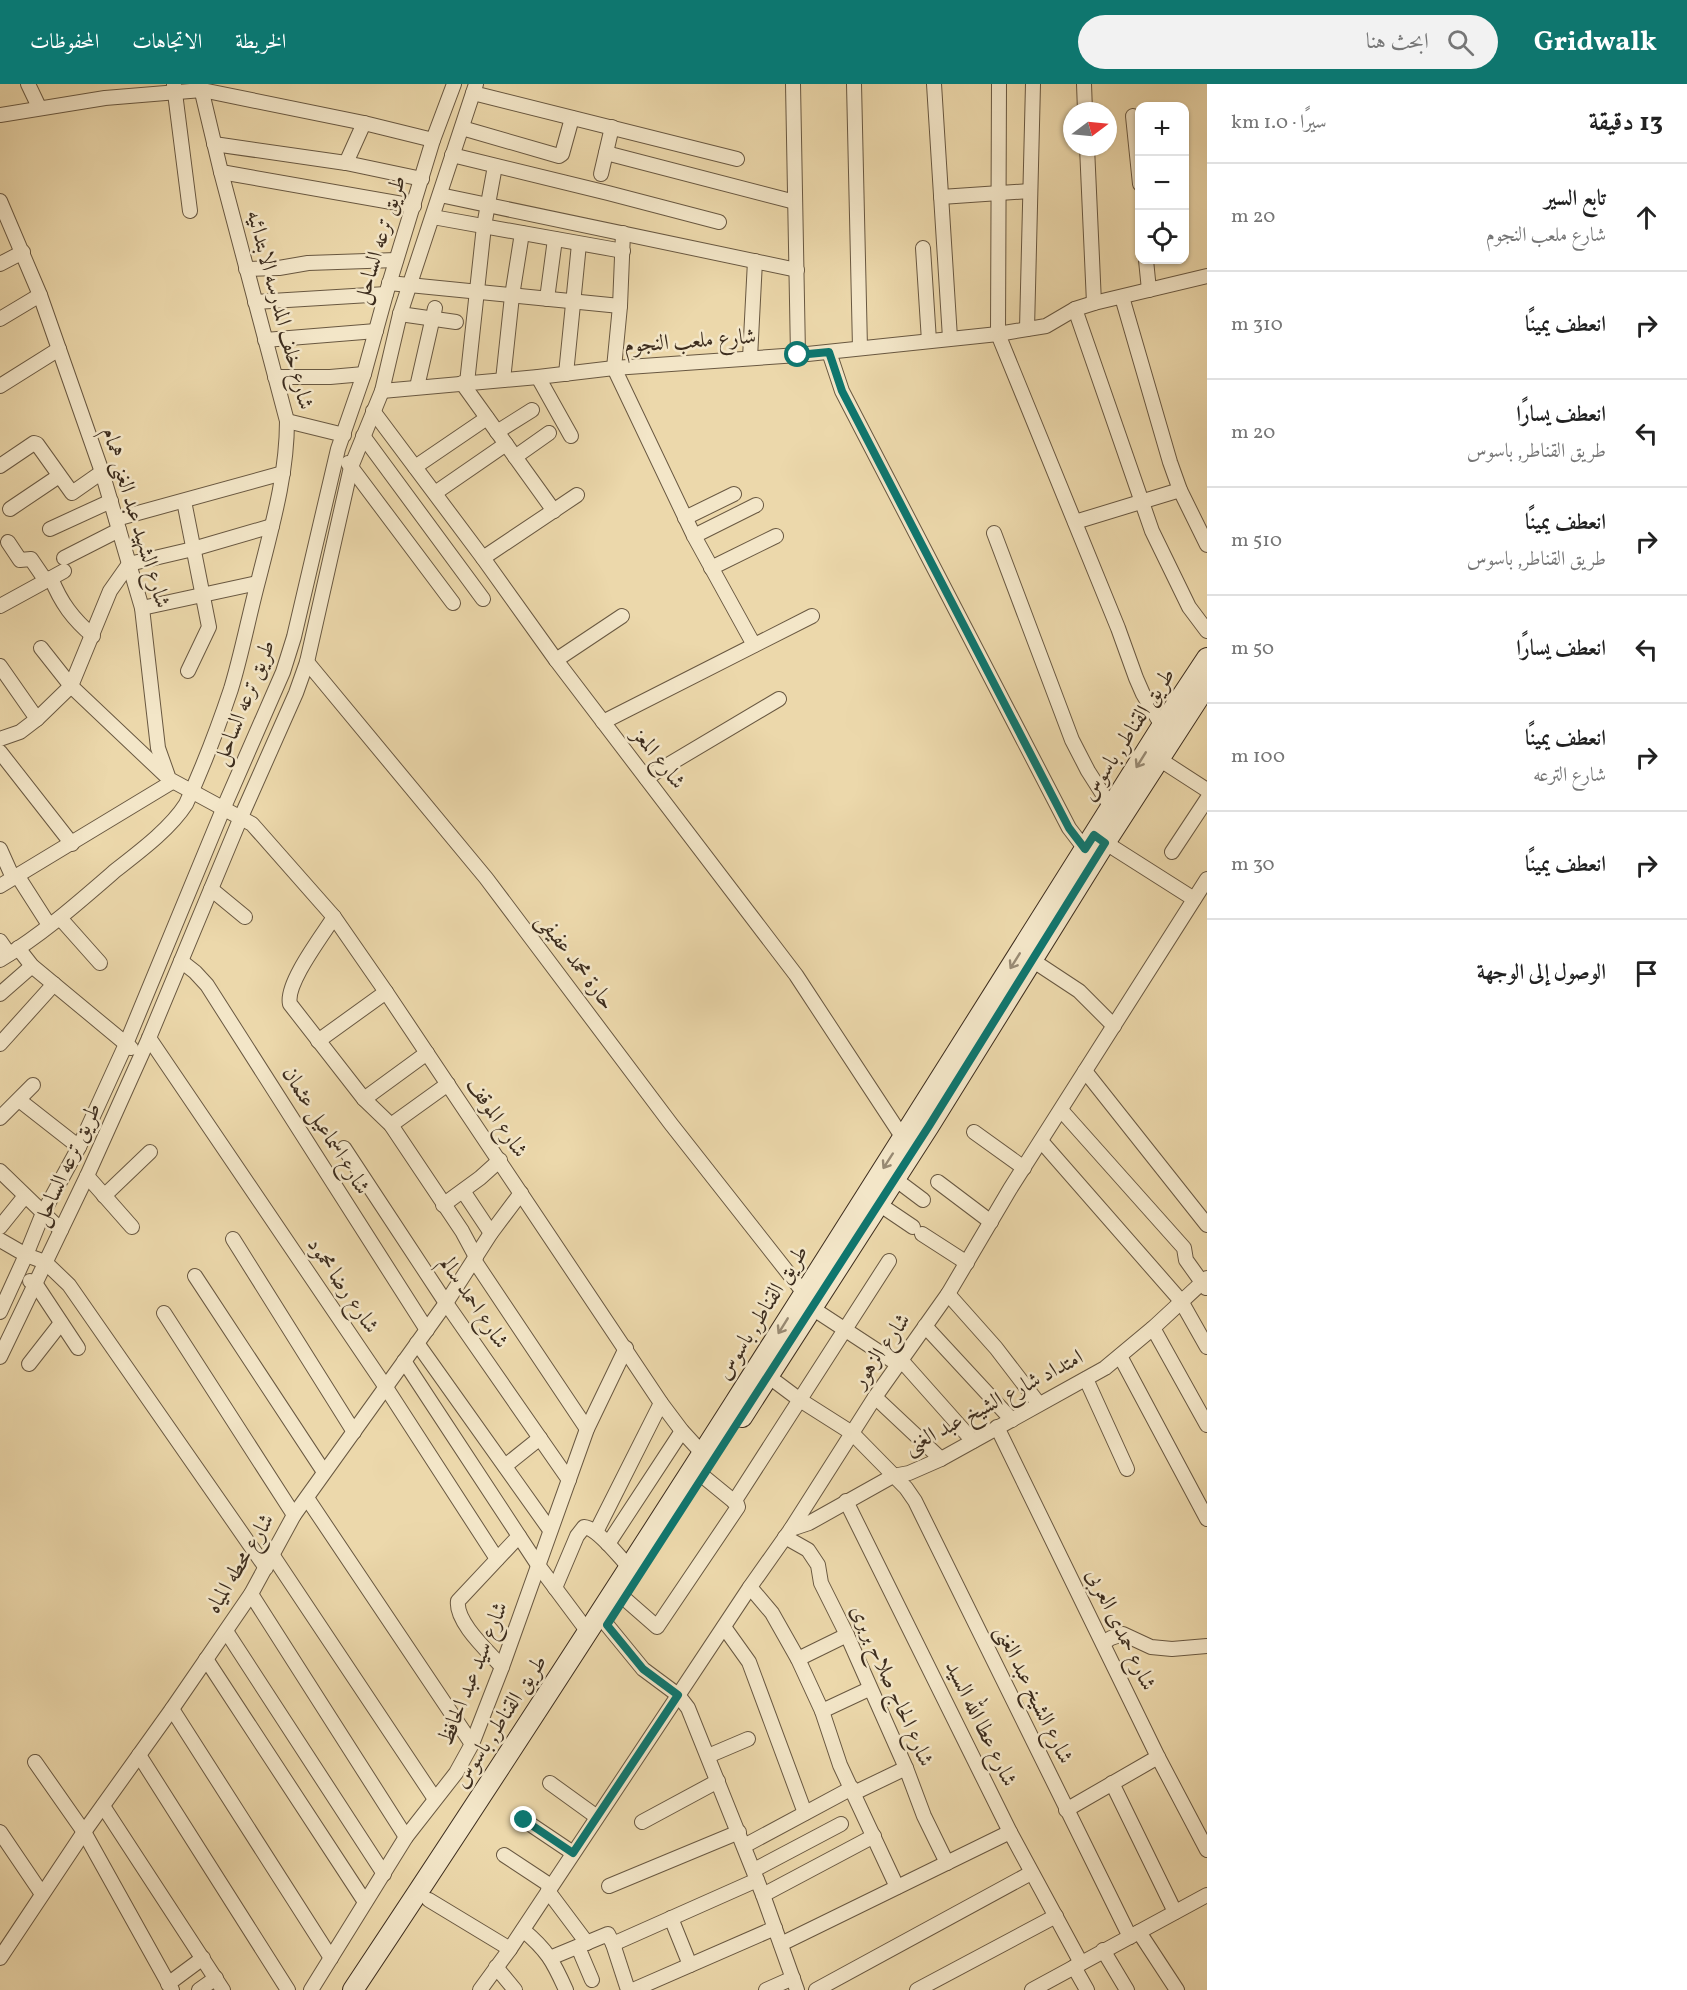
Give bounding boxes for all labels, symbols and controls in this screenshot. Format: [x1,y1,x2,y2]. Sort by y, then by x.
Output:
search box [1078,15,1498,69]
text: Gridwalk [1534,23,1657,62]
icon: search [1444,26,1477,59]
text: ابحث هنا [1366,27,1429,58]
text: المحفوظات [30,28,99,57]
text: الاتجاهات [132,28,202,57]
text: الخريطة [235,28,286,57]
north arrow [1063,102,1117,156]
map controls [1135,102,1189,264]
button: + [1135,102,1189,156]
text: 13 دقيقة [1589,105,1663,141]
text: سيرًا · 1.0 km [1231,109,1327,137]
button: − [1135,156,1189,210]
street label: طريق ترعه الساحل [347,172,415,308]
text: تابع السير [1544,184,1606,215]
icon: ahead [1630,201,1663,234]
text: 20 m [1231,203,1275,231]
street label: شارع خلف المدرسه الابتدائيه [236,207,321,414]
button: locate [1135,210,1189,264]
text: شارع ملعب النجوم [1486,222,1606,250]
icon: right [1630,309,1663,342]
text: انعطف يمينًا [1525,310,1606,341]
text: 310 m [1231,311,1283,339]
street label: شارع ملعب النجوم [623,322,757,364]
route start [784,341,810,367]
text: انعطف يسارًا [1516,400,1606,431]
icon: left [1630,417,1663,450]
text: 20 m [1231,419,1275,447]
street label: شارع الشهيد عبد الغنى همام [91,424,177,613]
text: طريق القناطر, باسوس [1467,438,1606,466]
text: انعطف يمينًا [1525,508,1606,539]
icon: right [1630,525,1663,558]
text: 510 m [1231,527,1282,555]
text: طريق القناطر, باسوس [1467,546,1606,574]
icon: left [1630,633,1663,666]
text: انعطف يسارًا [1516,634,1606,665]
text: 50 m [1231,635,1274,663]
street label: طريق ترعه الساحل [206,636,284,770]
street label: طريق القناطر, باسوس [1074,662,1184,808]
street label: شارع المعز [622,720,692,797]
text: انعطف يمينًا [1525,724,1606,755]
icon: right [1630,741,1663,774]
text: 100 m [1231,743,1285,771]
one-way arrow [1134,751,1146,768]
text: شارع الترعه [1533,762,1606,790]
icon: right [1630,849,1663,882]
text: انعطف يمينًا [1525,850,1606,881]
text: 30 m [1231,851,1275,879]
street label: حارة محمد عفيفى [528,907,622,1017]
one-way arrow [1008,952,1020,969]
icon: arrive [1630,957,1663,990]
text: الوصول إلى الوجهة [1477,958,1606,989]
street label: شارع اسماعيل عثمان [272,1061,377,1202]
street label: شارع الموقف [457,1071,534,1165]
street label: طريق ترعه الساحل [26,1098,110,1232]
one-way arrow [882,1152,894,1169]
street label: شارع رضا محمود [298,1232,386,1341]
street label: طريق القناطر, باسوس [709,1240,817,1386]
street label: شارع احمد سالم [429,1251,515,1356]
street label: شارع الزهور [844,1307,920,1397]
one-way arrow [777,1317,790,1334]
street label: امتداد شارع الشيخ عبد الغنى [899,1343,1090,1465]
street label: شارع محطه المياه [199,1508,284,1620]
street label: شارع حمدى العربى [1076,1564,1163,1697]
street label: شارع سيد عبد الحافظ [431,1597,518,1751]
street label: شارع الحاج صلاح بربرى [840,1600,941,1773]
street label: شارع الشيخ عبد الغنى [984,1620,1080,1770]
street label: طريق القناطر, باسوس [446,1649,556,1795]
street label: شارع عطا الله السيد [935,1654,1028,1793]
route end [510,1806,536,1832]

